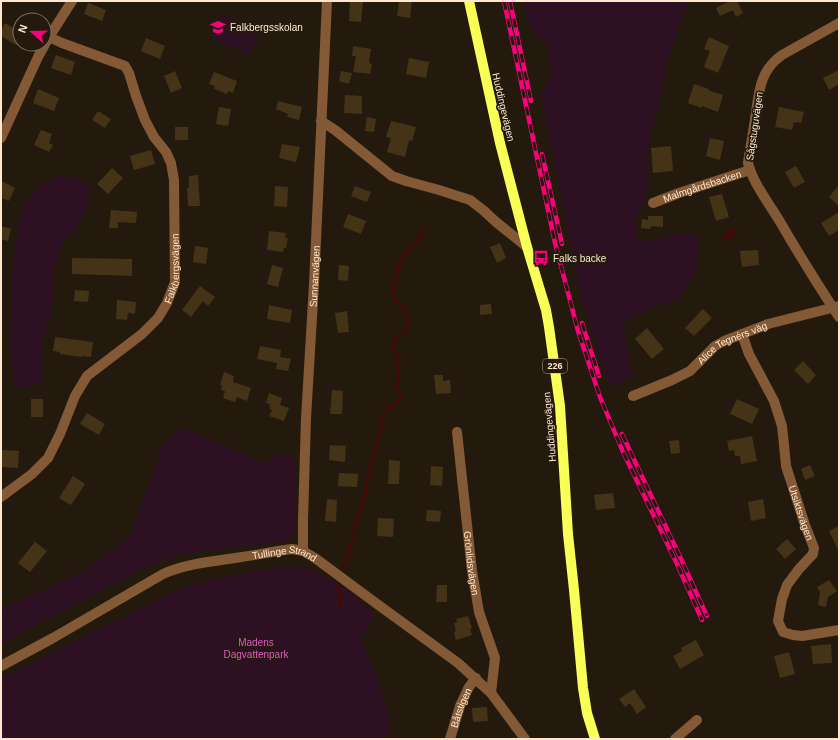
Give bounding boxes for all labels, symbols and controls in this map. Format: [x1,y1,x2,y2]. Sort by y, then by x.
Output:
north arrow [12,12,52,52]
school or university icon: Falkbergsskolan [209,18,227,36]
place label: Falkbergsskolan [230,22,303,33]
text: N [16,23,30,34]
street label: Huddingevägen [490,72,517,142]
street label: Sågstuguvägen [744,91,765,161]
street label: Malmgårdsbacken [662,168,743,205]
street label: Falkbergsvägen [162,233,181,305]
street label: Sunnanvägen [308,245,322,307]
bus stop icon: Falks backe [532,249,550,267]
place label: Falks backe [553,253,607,264]
street label: Alice Tegnérs väg [695,320,769,367]
road number: 226 [543,359,567,373]
street label: Huddingevägen [541,392,558,462]
street label: Utsiktsvägen [787,484,815,542]
street label: Grönlidsvägen [462,531,481,596]
street label: Tullinge Strand [251,544,319,564]
park label: Madens Dagvattenpark [223,637,290,660]
street label: Båtstigen [449,686,474,729]

